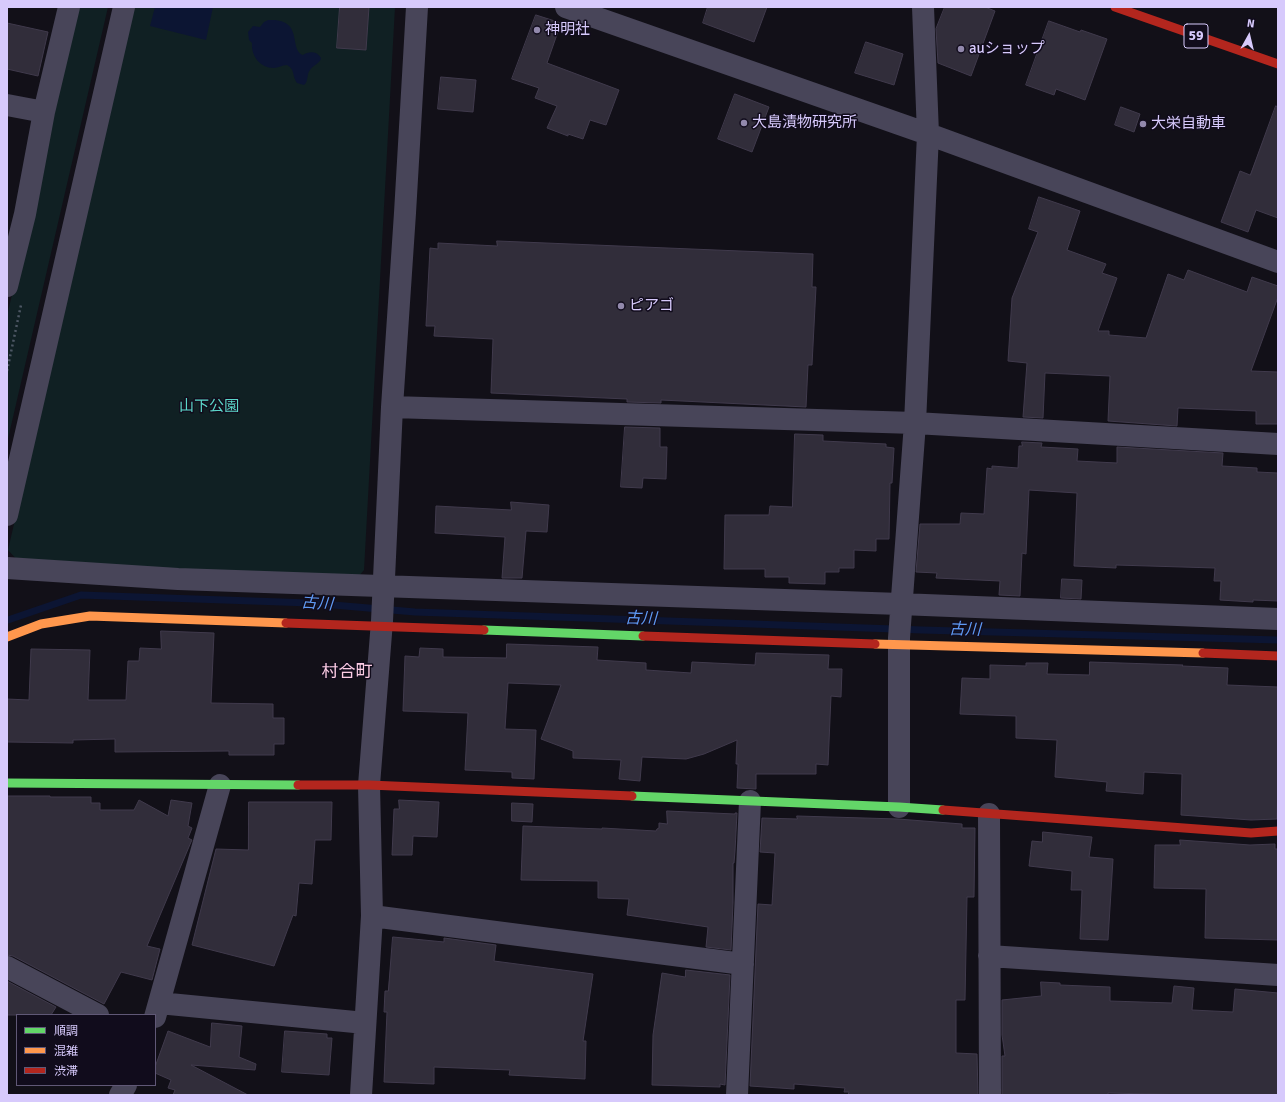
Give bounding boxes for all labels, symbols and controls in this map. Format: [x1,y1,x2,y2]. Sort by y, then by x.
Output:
north arrow [1229,16,1269,56]
text: N [1246,17,1255,31]
place label: 神明社 [545,21,590,39]
road number: 59 [1184,24,1208,48]
marker: 神明社 [532,25,542,35]
place label: auショップ [969,40,1045,58]
marker: auショップ [956,44,966,54]
place label: 大島漬物研究所 [752,114,857,132]
place label: 大栄自動車 [1151,115,1226,133]
marker: 大島漬物研究所 [739,118,749,128]
marker: 大栄自動車 [1138,119,1148,129]
place label: ピアゴ [629,297,674,315]
marker: ピアゴ [616,301,626,311]
park label: 山下公園 [179,398,239,416]
water label: 古川 [300,593,334,615]
water label: 古川 [625,609,657,629]
water label: 古川 [949,620,981,640]
district label: 村合町 [322,663,372,683]
legend [16,1014,156,1086]
text: 順調 [54,1024,78,1039]
text: 混雑 [54,1044,78,1059]
text: 渋滞 [54,1064,78,1079]

